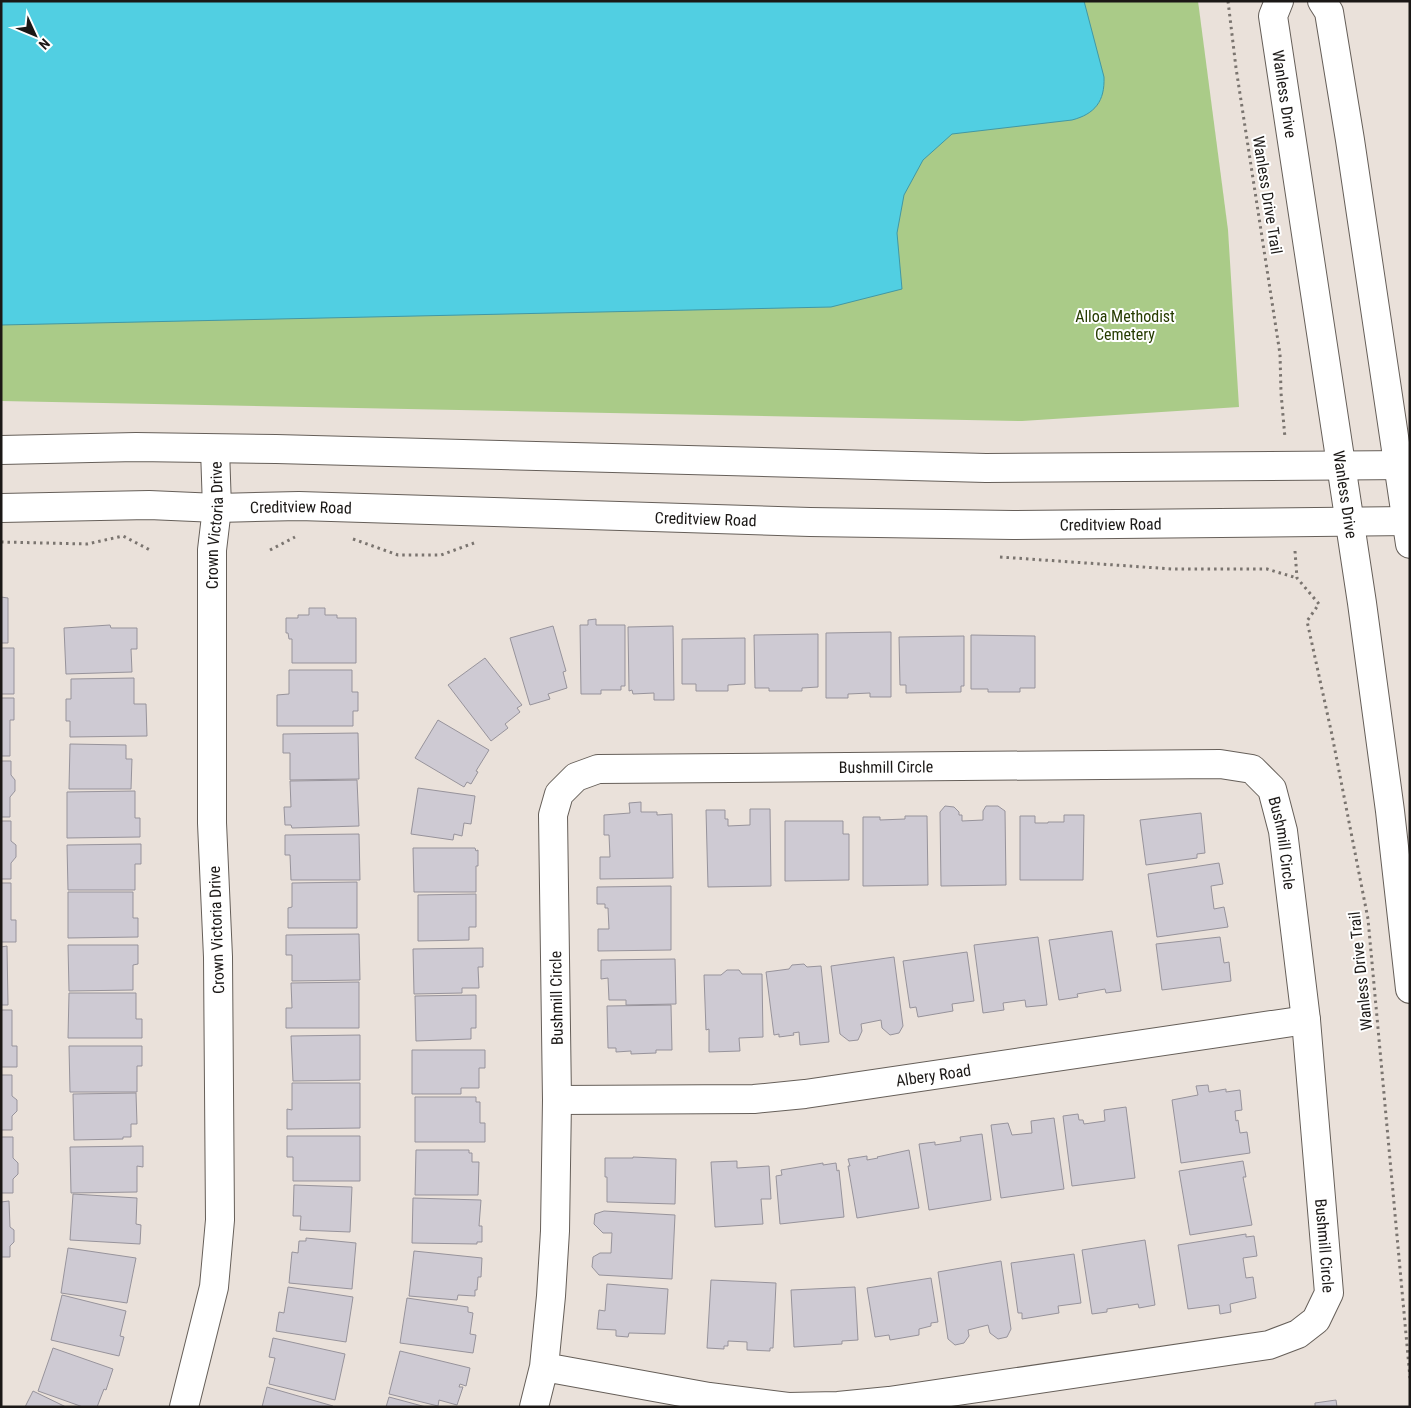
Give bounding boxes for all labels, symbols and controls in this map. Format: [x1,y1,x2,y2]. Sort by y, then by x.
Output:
north arrow [10,10,60,60]
text: N [36,35,53,53]
street label: Wanless Drive [1268,49,1300,139]
street label: Wanless Drive Trail [1249,135,1286,256]
park label: Alloa Methodist Cemetery [1075,307,1175,344]
street label: Wanless Drive [1329,449,1361,540]
street label: Crown Victoria Drive [203,461,227,589]
street label: Creditview Road [250,497,352,518]
street label: Creditview Road [654,508,757,530]
street label: Creditview Road [1060,515,1162,535]
street label: Bushmill Circle [839,757,933,777]
street label: Bushmill Circle [1264,795,1299,891]
street label: Crown Victoria Drive [205,866,228,994]
street label: Wanless Drive Trail [1345,911,1376,1031]
street label: Bushmill Circle [546,951,567,1045]
street label: Albery Road [895,1061,972,1090]
street label: Bushmill Circle [1311,1198,1338,1293]

